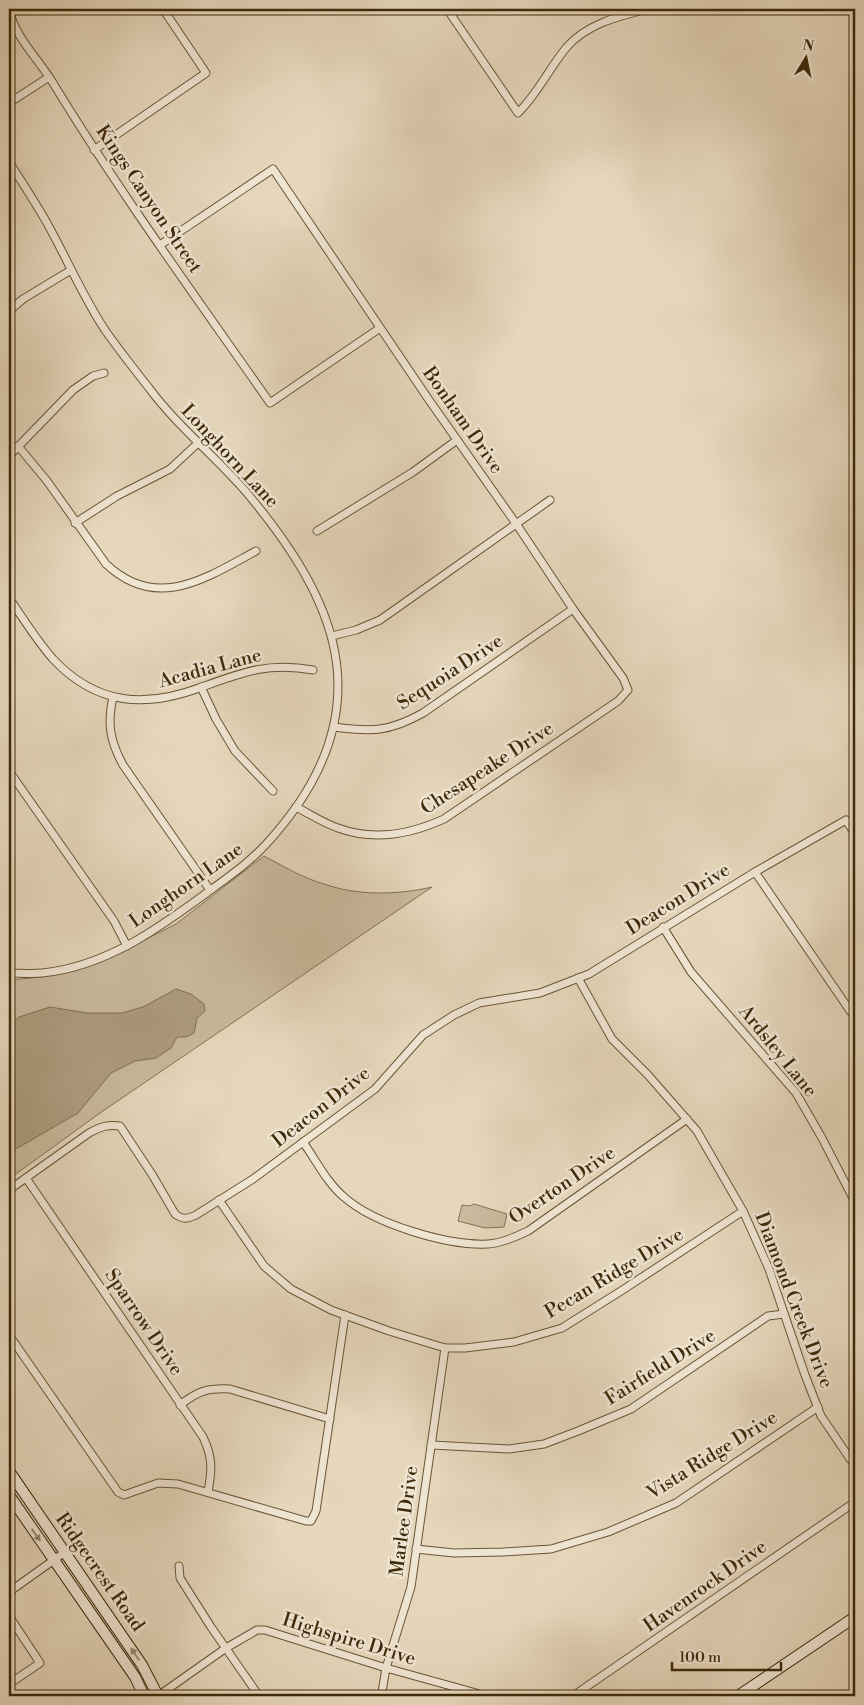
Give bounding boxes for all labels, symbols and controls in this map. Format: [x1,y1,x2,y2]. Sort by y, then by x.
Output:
north arrow [782,32,832,82]
text: N [801,36,815,56]
street label: Kings Canyon Street [90,120,208,278]
street label: Bonham Drive [417,361,509,478]
street label: Longhorn Lane [176,399,284,513]
street label: Sequoia Drive [392,629,508,715]
street label: Acadia Lane [155,643,264,693]
street label: Chesapeake Drive [416,716,558,820]
street label: Longhorn Lane [125,837,247,933]
street label: Deacon Drive [622,858,734,940]
street label: Ardsley Lane [733,999,822,1102]
street label: Deacon Drive [267,1061,375,1153]
street label: Overton Drive [504,1141,620,1229]
street label: Diamond Creek Drive [749,1209,839,1391]
street label: Pecan Ridge Drive [540,1222,688,1324]
street label: Sparrow Drive [99,1264,189,1380]
street label: Fairfield Drive [600,1323,720,1411]
street label: Vista Ridge Drive [641,1405,782,1505]
street label: Marlee Drive [384,1464,424,1578]
street label: Ridgecrest Road [50,1508,150,1636]
one-way arrow [32,1528,41,1542]
street label: Havenrock Drive [639,1535,771,1637]
street label: Highspire Drive [279,1607,419,1671]
scale bar [672,1640,780,1672]
one-way arrow [130,1647,139,1660]
text: 100 m [679,1648,721,1667]

